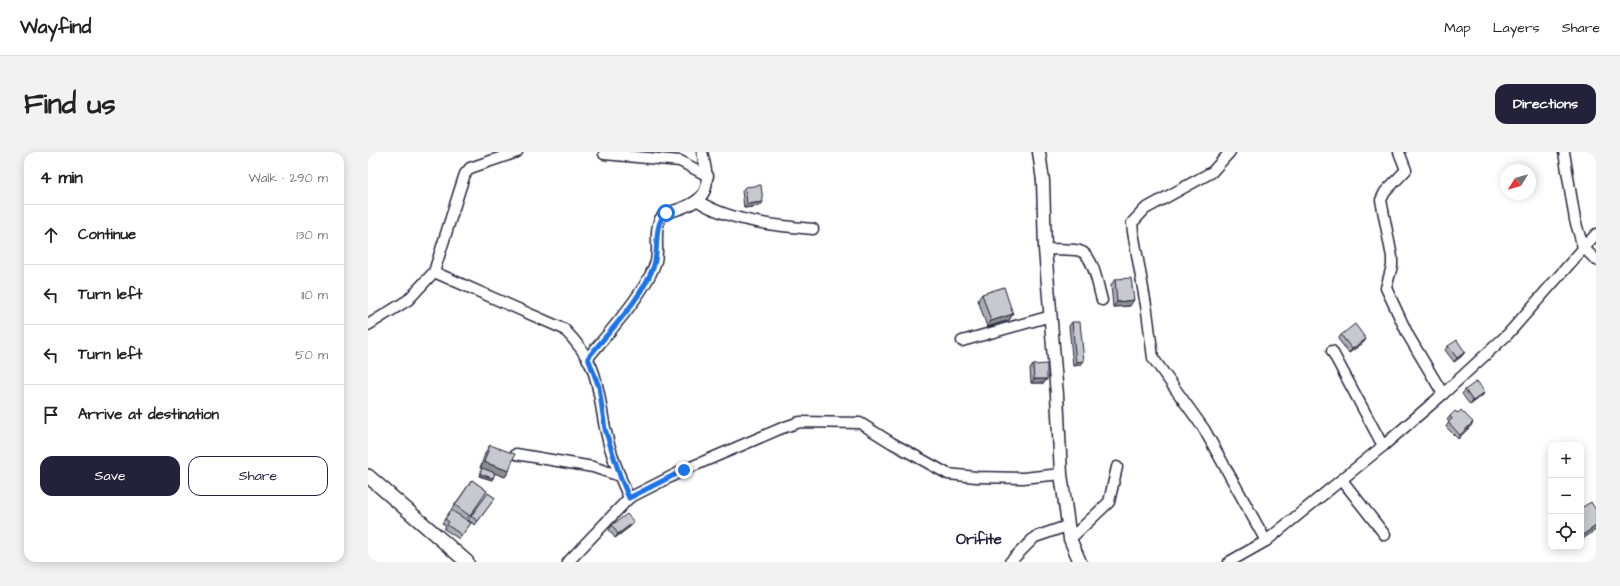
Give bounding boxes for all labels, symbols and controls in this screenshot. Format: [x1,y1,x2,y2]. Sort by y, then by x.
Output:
text: Wayfind [20,14,91,41]
text: Map [1444,18,1471,38]
text: Layers [1493,18,1540,38]
text: Share [1562,18,1600,38]
button: Directions [1495,84,1596,124]
text: Find us [24,85,115,124]
north arrow [1500,164,1536,200]
text: 4 min [40,166,83,190]
text: Walk · 290 m [249,169,328,187]
route start [657,204,675,222]
icon: ahead [40,224,62,246]
text: Continue [78,224,136,245]
text: 130 m [296,226,328,244]
icon: left [40,284,62,306]
text: Turn left [78,284,142,305]
text: 110 m [301,286,328,304]
icon: left [40,344,62,366]
text: Turn left [78,344,142,365]
text: 50 m [295,346,328,364]
icon: arrive [40,404,62,426]
text: Arrive at destination [78,404,219,425]
map controls [1548,442,1584,550]
button: + [1548,442,1584,478]
button: Save [40,456,180,496]
button: Share [188,456,328,496]
route end [675,461,693,479]
button: − [1548,478,1584,514]
button: locate [1548,514,1584,550]
district label: Orifite [956,529,1002,550]

